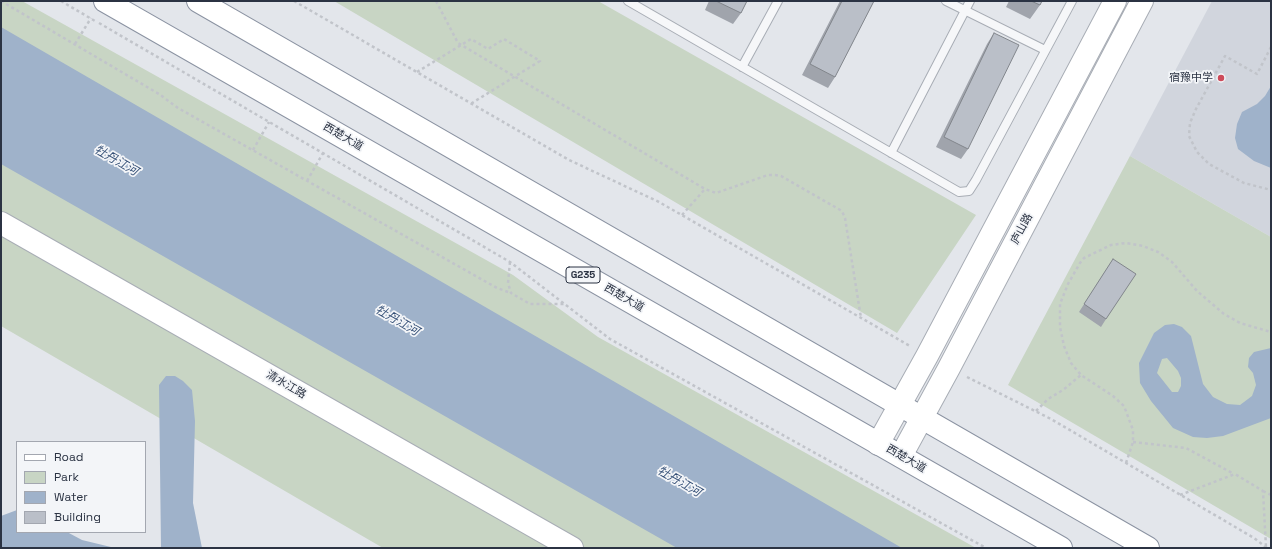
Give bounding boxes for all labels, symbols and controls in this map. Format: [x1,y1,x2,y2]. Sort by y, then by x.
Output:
place label: 宿豫中学 [1169,71,1213,85]
marker: 宿豫中学 [1216,73,1226,83]
street label: 西楚大道 [321,120,365,154]
water label: 牡丹江河 [92,143,140,179]
street label: 庐山路 [1008,211,1036,247]
road number: G235 [566,267,600,283]
street label: 西楚大道 [602,281,646,315]
water label: 牡丹江河 [373,303,421,339]
street label: 清水江路 [264,368,308,402]
legend [16,441,146,533]
street label: 西楚大道 [884,442,928,476]
text: Road [54,449,83,465]
water label: 牡丹江河 [655,464,703,500]
text: Park [54,469,79,485]
text: Water [54,489,88,505]
text: Building [54,509,101,525]

